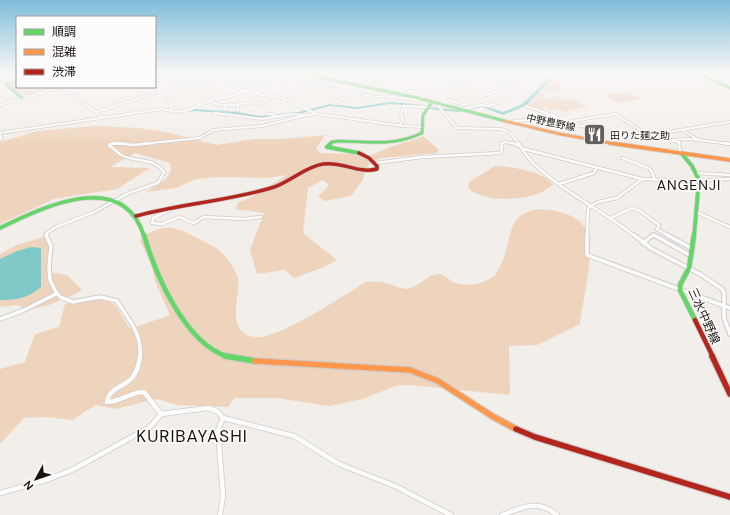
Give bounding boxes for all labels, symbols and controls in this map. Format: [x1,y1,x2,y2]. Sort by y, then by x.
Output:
legend [16,16,156,88]
text: 順調 [52,24,76,40]
text: 混雑 [52,44,76,60]
text: 渋滞 [52,64,76,80]
street label: 中野豊野線 [525,111,577,134]
restaurant icon: 田りた麺之助 [581,122,607,148]
place label: 田りた麺之助 [610,129,670,142]
district label: ANGENJI [657,176,721,194]
street label: 三水中野線 [684,285,724,347]
district label: KURIBAYASHI [136,425,248,447]
north arrow [16,459,56,499]
text: N [20,478,36,493]

